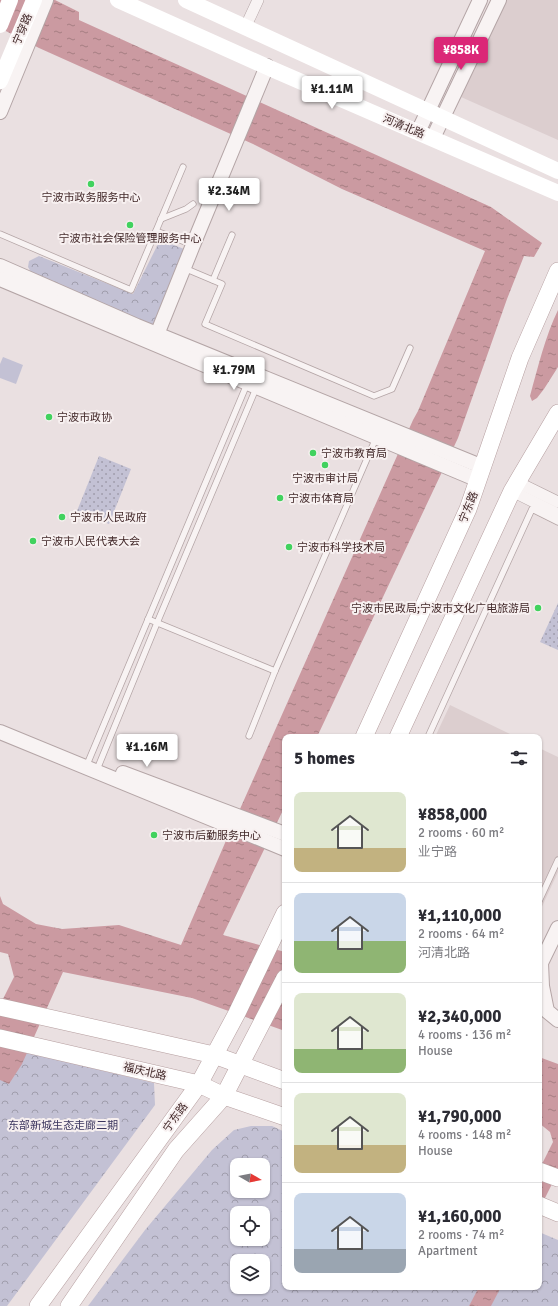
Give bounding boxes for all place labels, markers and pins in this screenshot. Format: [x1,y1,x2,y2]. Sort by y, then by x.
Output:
pin: ¥858K [433,37,489,71]
pin: ¥1.11M [299,76,365,110]
pin: ¥2.34M [196,178,262,212]
marker: 宁波市政务服务中心 [86,179,96,189]
place label: 宁波市政务服务中心 [42,191,141,204]
marker: 宁波市社会保险管理服务中心 [125,220,135,230]
place label: 宁波市社会保险管理服务中心 [59,232,202,245]
pin: ¥1.79M [201,357,267,391]
place label: 宁波市政协 [57,411,112,424]
marker: 宁波市政协 [44,412,54,422]
place label: 宁波市教育局 [321,447,387,460]
marker: 宁波市教育局 [308,448,318,458]
marker: 宁波市审计局 [320,460,330,470]
place label: 宁波市审计局 [292,472,358,485]
place label: 宁波市体育局 [288,492,354,505]
marker: 宁波市体育局 [275,493,285,503]
place label: 宁波市人民政府 [70,511,147,524]
marker: 宁波市人民政府 [57,512,67,522]
place label: 宁波市人民代表大会 [41,535,140,548]
marker: 宁波市人民代表大会 [28,536,38,546]
place label: 宁波市科学技术局 [297,541,385,554]
marker: 宁波市科学技术局 [284,542,294,552]
place label: 宁波市民政局;宁波市文化广电旅游局 [351,602,530,615]
marker: 宁波市民政局;宁波市文化广电旅游局 [533,603,543,613]
pin: ¥1.16M [114,734,180,768]
place label: 宁波市后勤服务中心 [162,829,261,842]
marker: 宁波市后勤服务中心 [149,830,159,840]

